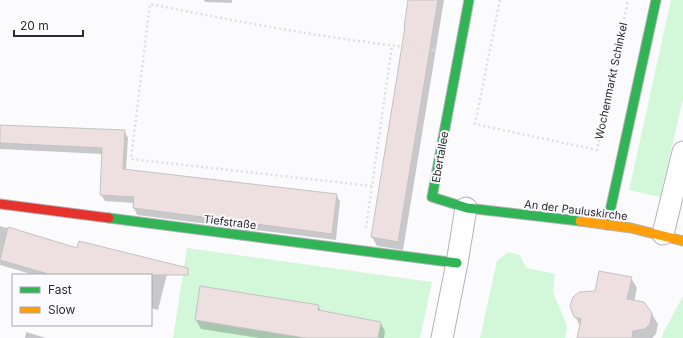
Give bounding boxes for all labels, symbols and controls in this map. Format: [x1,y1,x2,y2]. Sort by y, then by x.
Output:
scale bar [14,12,83,38]
text: 20 m [20,18,49,33]
street label: Wochenmarkt Schinkel [592,21,630,141]
street label: Ebertallee [429,130,451,184]
street label: An der Pauluskirche [523,197,629,223]
street label: Tiefstraße [203,212,257,232]
legend [12,274,152,326]
text: Fast [48,282,72,297]
text: Slow [48,302,76,317]

